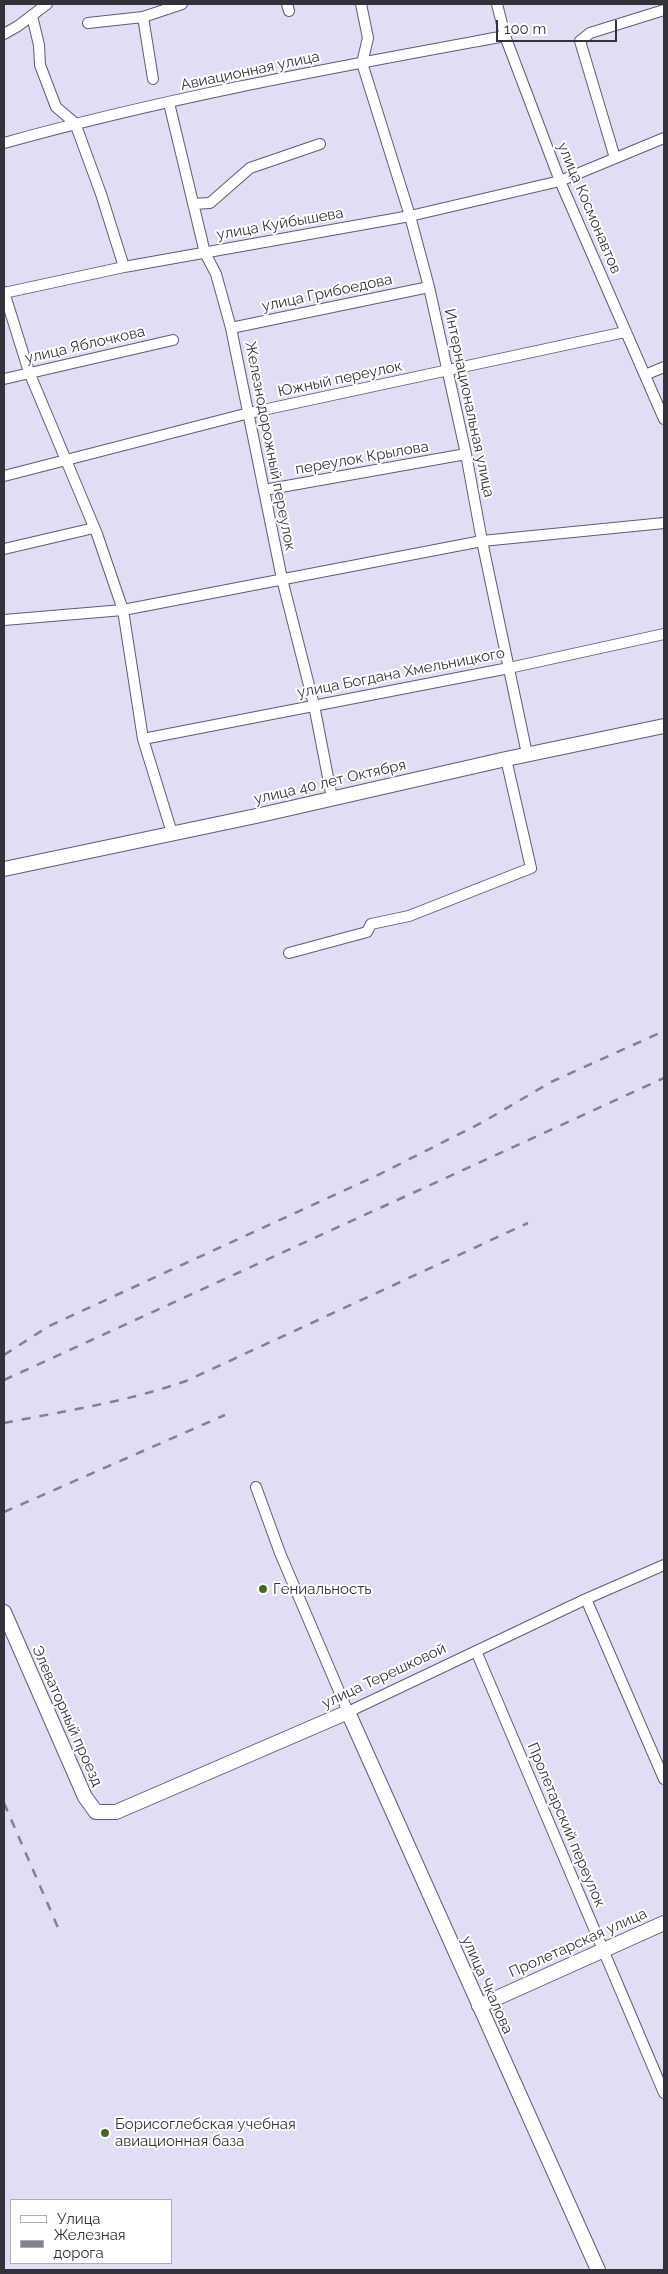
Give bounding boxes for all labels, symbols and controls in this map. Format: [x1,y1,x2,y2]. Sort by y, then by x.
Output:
scale bar [498,10,619,42]
text: 100 m [504,20,546,38]
street label: Авиационная улица [179,47,321,95]
street label: улица Космонавтов [553,140,625,276]
street label: улица Куйбышева [215,204,345,244]
street label: улица Грибоедова [260,270,394,316]
street label: Интернациональная улица [440,307,498,499]
street label: улица Яблочкова [23,322,147,368]
street label: Железнодорожный переулок [241,340,299,552]
street label: Южный переулок [276,357,404,401]
street label: переулок Крылова [294,437,430,479]
street label: улица Богдана Хмельницкого [296,644,506,702]
street label: улица 40 лет Октября [252,756,408,808]
place label: Гениальность [273,1580,372,1598]
marker: Гениальность [257,1583,269,1595]
street label: улица Терешковой [319,1639,449,1713]
street label: Элеваторный проезд [28,1643,106,1789]
street label: Пролетарский переулок [523,1740,609,1910]
street label: Пролетарская улица [506,1904,650,1982]
street label: улица Чкалова [457,1933,517,2037]
place label: Борисоглебская учебная авиационная база [115,2115,296,2150]
marker: Борисоглебская учебная авиационная база [99,2127,111,2139]
legend [10,2199,172,2264]
text: Улица [57,2210,101,2228]
text: Железная дорога [54,2226,126,2262]

